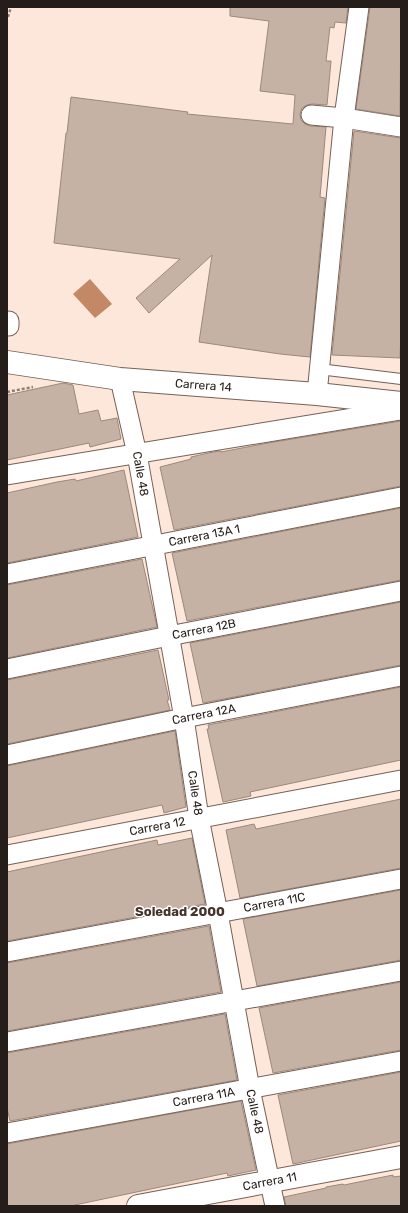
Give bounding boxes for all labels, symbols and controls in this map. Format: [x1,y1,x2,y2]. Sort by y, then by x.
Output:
street label: Carrera 14 [175,376,233,395]
street label: Calle 48 [130,450,151,497]
street label: Carrera 13A 1 [167,522,241,549]
street label: Carrera 12B [171,616,237,642]
street label: Carrera 12A [171,701,237,727]
street label: Calle 48 [185,770,206,817]
street label: Carrera 12 [128,814,186,839]
street label: Carrera 11C [242,890,307,915]
district label: Soledad 2000 [135,904,225,919]
street label: Carrera 11A [172,1085,236,1110]
street label: Calle 48 [243,1088,266,1135]
street label: Carrera 11 [242,1170,298,1193]

